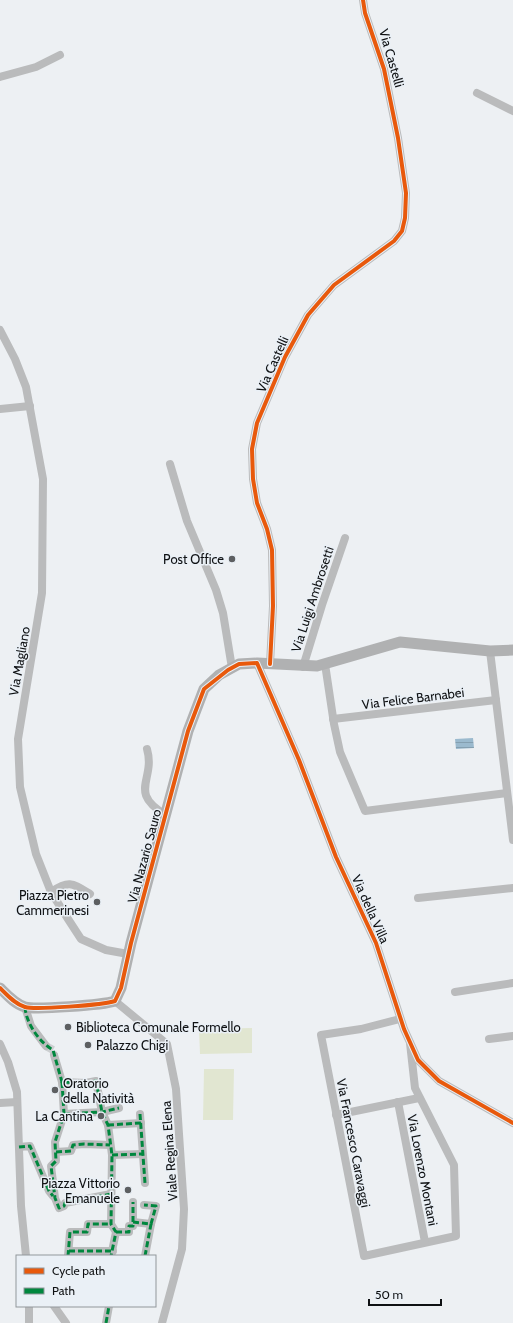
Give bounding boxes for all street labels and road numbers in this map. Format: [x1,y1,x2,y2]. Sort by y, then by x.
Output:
street label: Via Castelli [376,27,408,89]
street label: Via Castelli [253,333,291,395]
street label: Via Luigi Ambrosetti [287,544,337,654]
street label: Via Magliano [5,625,33,697]
street label: Via Felice Barnabei [361,684,465,712]
street label: Via Nazario Sauro [124,807,164,905]
street label: Via della Villa [349,872,394,946]
street label: Via Francesco Caravaggi [334,1077,374,1209]
street label: Viale Regina Elena [157,1100,180,1202]
street label: Via Lorenzo Montani [404,1113,442,1227]

